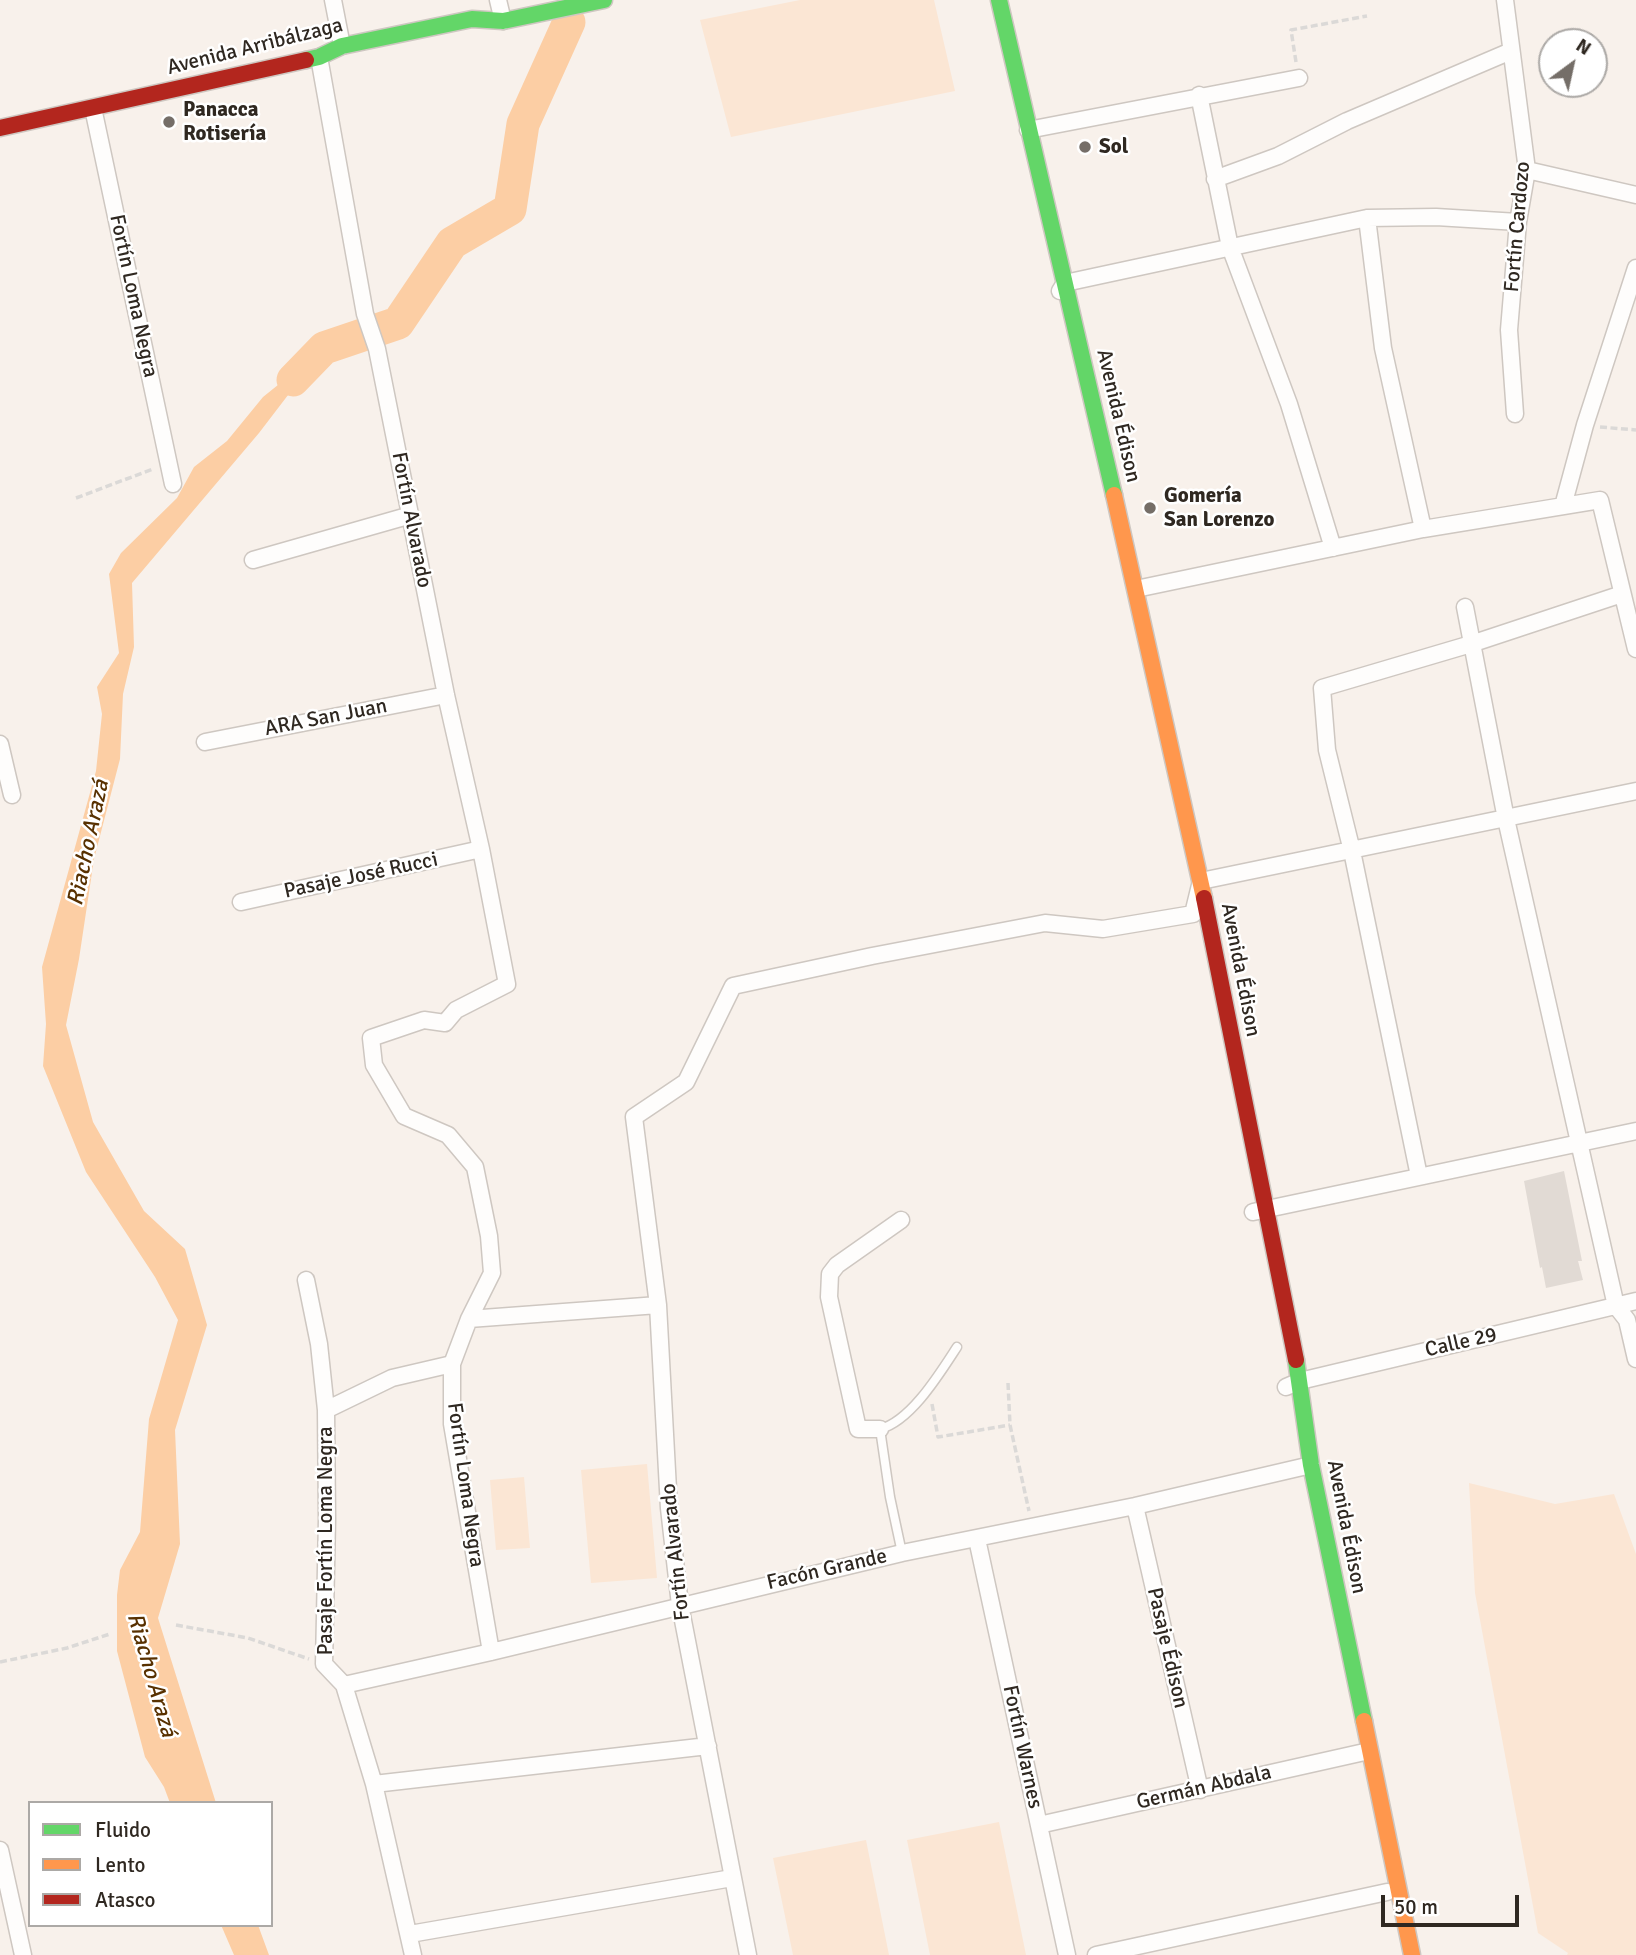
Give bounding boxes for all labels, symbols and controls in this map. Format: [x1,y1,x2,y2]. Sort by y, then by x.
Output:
street label: Avenida Arribálzaga [165,13,345,81]
north arrow [1538,28,1608,98]
text: N [1571,33,1595,61]
place label: Panacca Rotisería [183,97,266,147]
marker: Panacca Rotisería [161,114,177,130]
place label: Sol [1099,134,1128,160]
marker: Sol [1077,139,1093,155]
street label: Fortín Cardozo [1500,161,1536,293]
street label: Fortín Loma Negra [103,212,163,380]
street label: Avenida Édison [1090,347,1146,485]
street label: Fortín Alvarado [385,450,437,590]
place label: Gomería San Lorenzo [1164,483,1274,533]
marker: Gomería San Lorenzo [1142,500,1158,516]
street label: ARA San Juan [263,694,389,742]
water label: Riacho Arazá [62,778,116,908]
street label: Pasaje José Rucci [282,847,440,905]
street label: Avenida Édison [1215,901,1265,1039]
street label: Calle 29 [1423,1323,1499,1363]
street label: Fortín Loma Negra [441,1401,489,1569]
street label: Pasaje Fortín Loma Negra [313,1426,339,1656]
street label: Avenida Édison [1321,1458,1371,1596]
street label: Fortín Alvarado [656,1482,696,1622]
street label: Facón Grande [765,1544,889,1596]
street label: Pasaje Édison [1141,1585,1193,1711]
water label: Riacho Arazá [120,1610,182,1740]
street label: Fortín Warnes [997,1683,1047,1811]
street label: Germán Abdala [1134,1760,1274,1816]
legend [28,1801,273,1927]
text: Fluido [95,1817,151,1843]
text: Lento [95,1852,145,1878]
scale bar [1384,1882,1522,1926]
text: Atasco [95,1887,155,1913]
text: 50 m [1394,1894,1438,1920]

